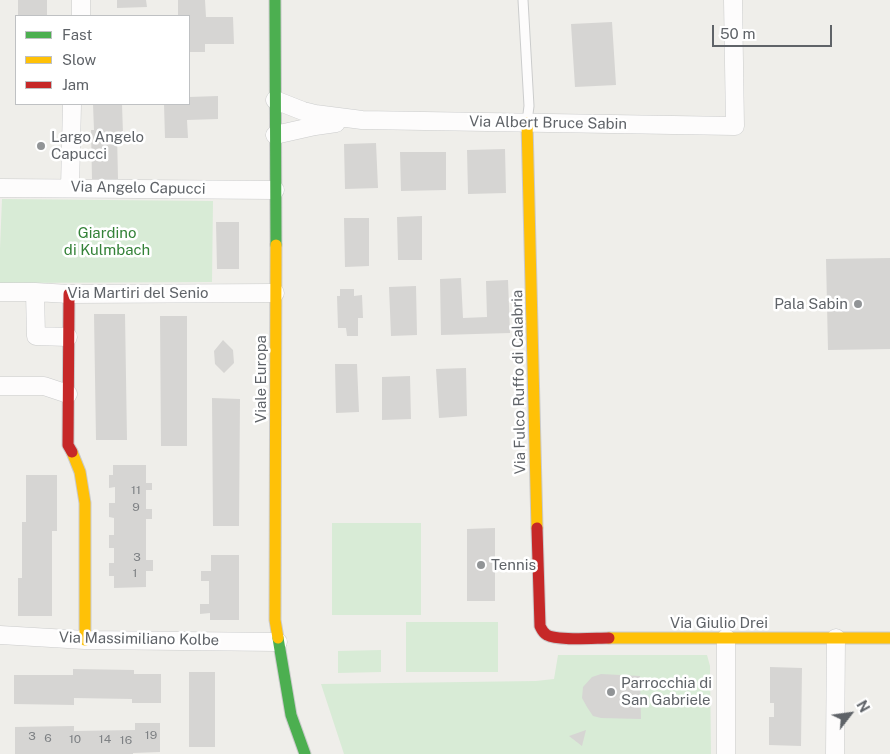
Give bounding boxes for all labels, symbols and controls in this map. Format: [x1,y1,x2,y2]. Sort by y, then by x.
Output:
legend [15,15,190,105]
scale bar [715,15,835,47]
text: 50 m [720,25,755,42]
text: Fast [62,26,92,43]
text: Slow [62,51,96,68]
text: Jam [62,76,89,93]
street label: Via Albert Bruce Sabin [469,113,627,133]
place label: Largo Angelo Capucci [51,128,144,163]
marker: Largo Angelo Capucci [35,140,47,152]
street label: Via Angelo Capucci [70,178,206,198]
park label: Giardino di Kulmbach [64,224,150,259]
street label: Via Martiri del Senio [68,284,208,302]
street label: Via Fulco Ruffo di Calabria [508,290,530,474]
place label: Pala Sabin [774,295,848,313]
marker: Pala Sabin [852,298,864,310]
street label: Viale Europa [252,335,270,423]
house number: 11 [131,483,141,497]
house number: 9 [132,500,140,514]
house number: 3 [133,550,141,564]
place label: Tennis [491,556,536,574]
marker: Tennis [475,559,487,571]
house number: 1 [133,566,137,580]
street label: Via Giulio Drei [670,614,768,632]
street label: Via Massimiliano Kolbe [59,629,219,649]
place label: Parrocchia di San Gabriele [621,674,712,709]
marker: Parrocchia di San Gabriele [605,686,617,698]
north arrow [825,689,875,739]
text: N [853,698,873,715]
house number: 19 [145,728,157,742]
house number: 3 [28,729,36,743]
house number: 6 [44,731,52,745]
house number: 10 [69,732,81,746]
house number: 14 [99,732,111,746]
house number: 16 [120,733,132,747]

